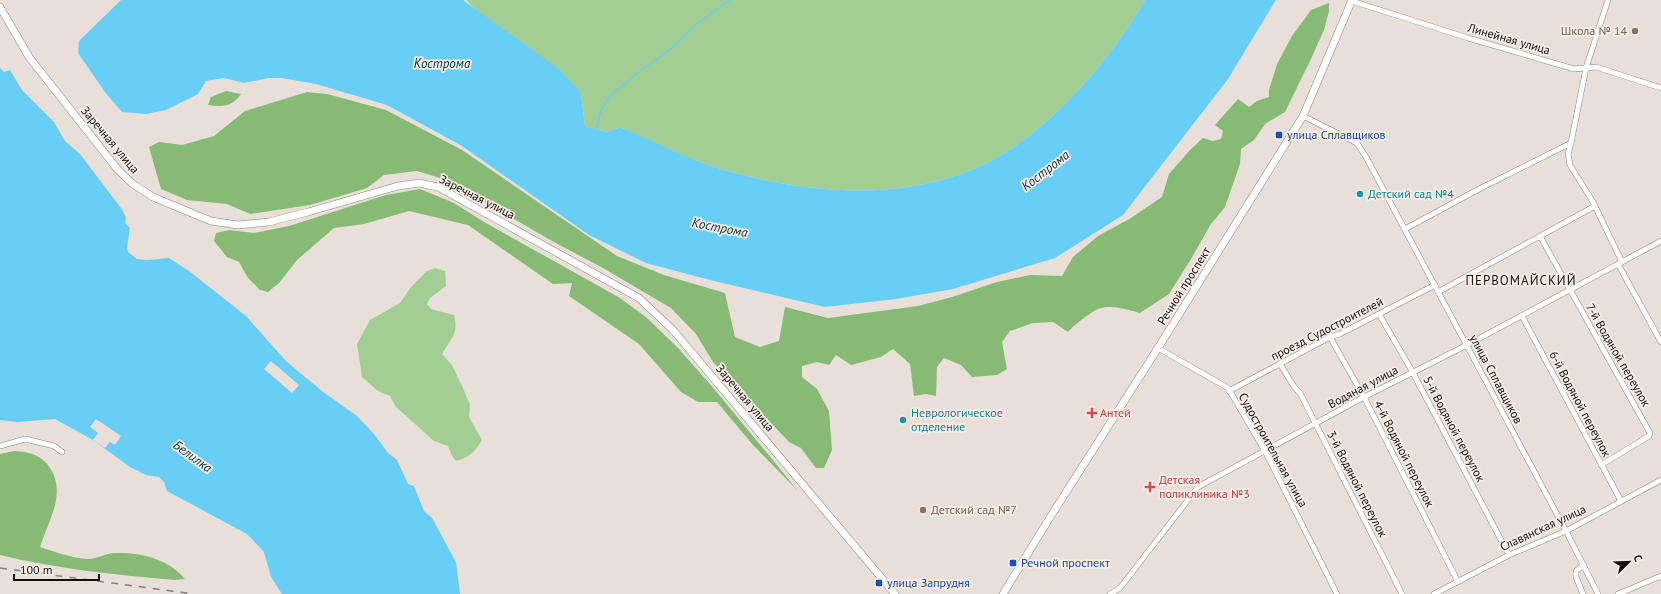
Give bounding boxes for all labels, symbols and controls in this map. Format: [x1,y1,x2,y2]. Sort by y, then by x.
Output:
street label: Линейная улица [1465,19,1552,57]
place label: Школа № 14 [1561,23,1627,38]
marker: Школа № 14 [1630,26,1640,36]
water label: Кострома [414,55,471,72]
street label: Заречная улица [78,103,143,176]
place label: улица Сплавщиков [1287,127,1386,142]
marker: улица Сплавщиков [1274,130,1284,140]
water label: Кострома [1018,146,1073,194]
street label: Заречная улица [437,171,518,222]
place label: Детский сад №4 [1368,186,1454,201]
marker: Детский сад №4 [1355,189,1365,199]
water label: Кострома [691,214,750,241]
street label: Речной проспект [1154,244,1214,327]
district label: ПЕРВОМАЙСКИЙ [1465,272,1577,289]
street label: проезд Судостроителей [1268,294,1385,363]
street label: 7-й Водяной переулок [1583,301,1654,409]
street label: улица Сплавщиков [1467,332,1526,426]
street label: 6-й Водяной переулок [1546,348,1615,459]
street label: Заречная улица [713,361,778,434]
street label: Водяная улица [1325,362,1401,411]
street label: 5-й Водяной переулок [1420,373,1489,484]
street label: Судостроительная улица [1236,390,1311,510]
street label: 4-й Водяной переулок [1371,398,1438,510]
place label: Неврологическое отделение [911,405,1003,434]
place label: Антей [1100,405,1131,420]
marker: Антей [1087,408,1097,418]
marker: Неврологическое отделение [898,415,908,425]
street label: 3-й Водяной переулок [1324,428,1391,540]
water label: Белилка [170,437,216,477]
place label: Детская поликлиника №3 [1159,472,1250,501]
marker: Детская поликлиника №3 [1144,481,1156,493]
street label: Славянская улица [1497,501,1588,554]
place label: Детский сад №7 [931,502,1017,517]
marker: Детский сад №7 [918,505,928,515]
north arrow [1609,542,1649,582]
text: С [1631,553,1646,564]
place label: Речной проспект [1021,555,1110,570]
scale bar [14,556,99,582]
marker: Речной проспект [1008,558,1018,568]
text: 100 m [20,562,53,577]
place label: улица Запрудня [887,575,970,590]
marker: улица Запрудня [874,578,884,588]

